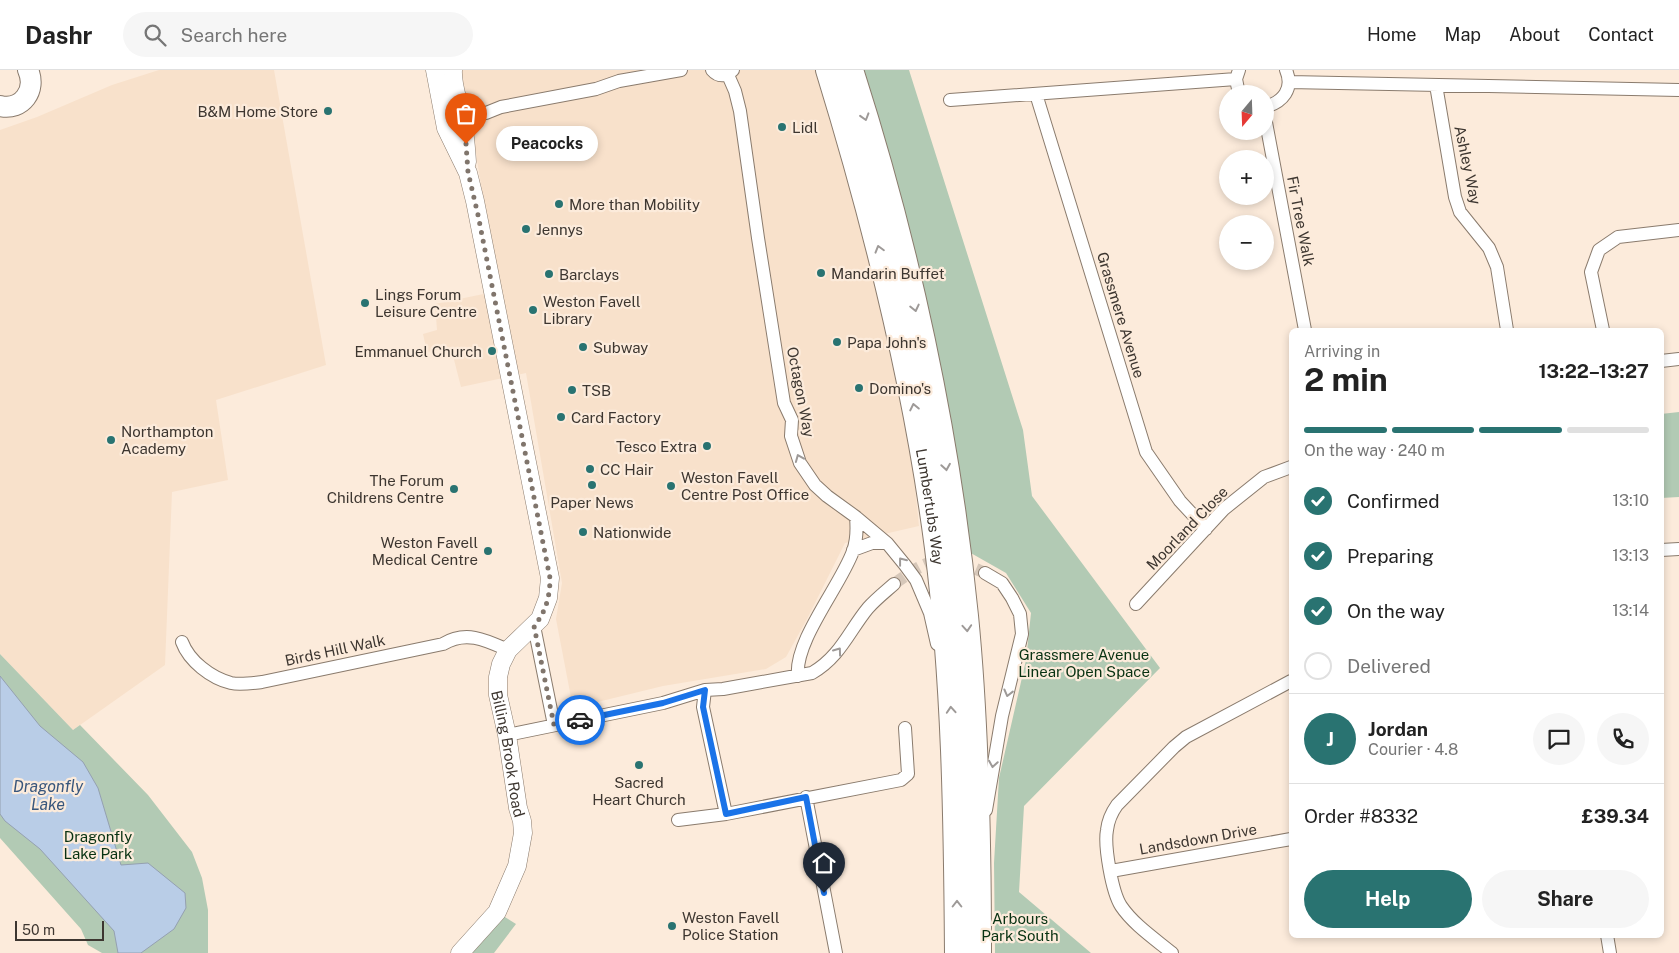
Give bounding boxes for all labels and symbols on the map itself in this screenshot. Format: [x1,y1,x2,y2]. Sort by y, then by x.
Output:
north arrow [1219,85,1274,140]
pin [445,93,487,144]
place label: B&M Home Store [197,103,318,120]
marker: B&M Home Store [322,105,334,117]
one-way arrow [860,112,870,120]
place label: Lidl [792,119,818,136]
marker: Lidl [776,121,788,133]
street label: Ashley Way [1451,124,1485,206]
callout: Peacocks [496,126,598,162]
street label: Fir Tree Walk [1284,175,1318,267]
place label: More than Mobility [569,196,700,213]
marker: More than Mobility [553,198,565,210]
place label: Jennys [536,221,583,238]
marker: Jennys [520,223,532,235]
one-way arrow [874,244,885,253]
street label: Grassmere Avenue [1094,250,1148,380]
place label: Mandarin Buffet [831,265,945,282]
place label: Barclays [559,266,619,283]
marker: Mandarin Buffet [815,267,827,279]
marker: Barclays [543,268,555,280]
place label: Lings Forum Leisure Centre [375,286,477,320]
place label: Weston Favell Library [543,293,641,327]
marker: Lings Forum Leisure Centre [359,297,371,309]
one-way arrow [909,303,920,312]
marker: Weston Favell Library [527,304,539,316]
place label: Papa John's [847,334,926,351]
marker: Papa John's [831,336,843,348]
place label: Subway [593,339,648,356]
marker: Subway [577,341,589,353]
place label: Emmanuel Church [354,343,482,360]
marker: Emmanuel Church [486,345,498,357]
street label: Octagon Way [784,345,818,439]
place label: Domino's [869,380,931,397]
place label: TSB [582,382,611,399]
marker: Domino's [853,382,865,394]
marker: TSB [566,384,578,396]
one-way arrow [909,403,919,412]
place label: Card Factory [571,409,661,426]
marker: Card Factory [555,411,567,423]
place label: Northampton Academy [121,423,213,457]
marker: Northampton Academy [105,434,117,446]
place label: Tesco Extra [616,438,697,455]
marker: Tesco Extra [701,440,713,452]
street label: Lumbertubs Way [913,447,948,566]
one-way arrow [795,454,805,463]
place label: CC Hair [600,461,654,478]
marker: CC Hair [584,463,596,475]
one-way arrow [940,463,950,471]
place label: Weston Favell Centre Post Office [681,469,809,503]
place label: The Forum Childrens Centre [327,472,444,506]
marker: Paper News [586,479,598,491]
marker: Weston Favell Centre Post Office [665,480,677,492]
marker: The Forum Childrens Centre [448,483,460,495]
street label: Moorland Close [1143,483,1231,573]
place label: Paper News [550,494,634,511]
place label: Nationwide [593,524,672,541]
marker: Nationwide [577,526,589,538]
place label: Weston Favell Medical Centre [372,534,478,568]
marker: Weston Favell Medical Centre [482,545,494,557]
one-way arrow [899,558,907,567]
one-way arrow [961,624,972,632]
street label: Birds Hill Walk [283,631,387,669]
park label: Grassmere Avenue Linear Open Space [1018,646,1150,680]
one-way arrow [832,648,840,657]
street label: Billing Brook Road [489,688,529,819]
one-way arrow [1003,688,1014,697]
courier [555,695,605,745]
one-way arrow [945,705,956,713]
marker: Sacred Heart Church [633,759,645,771]
one-way arrow [988,761,999,769]
place label: Sacred Heart Church [592,774,686,808]
water label: Dragonfly Lake [13,777,84,814]
street label: Landsdown Drive [1138,820,1258,858]
park label: Dragonfly Lake Park [64,828,132,862]
pin [803,842,845,893]
one-way arrow [952,900,962,908]
place label: Weston Favell Police Station [682,909,780,943]
park label: Arbours Park South [981,910,1059,944]
scale bar [15,918,104,941]
marker: Weston Favell Police Station [666,920,678,932]

